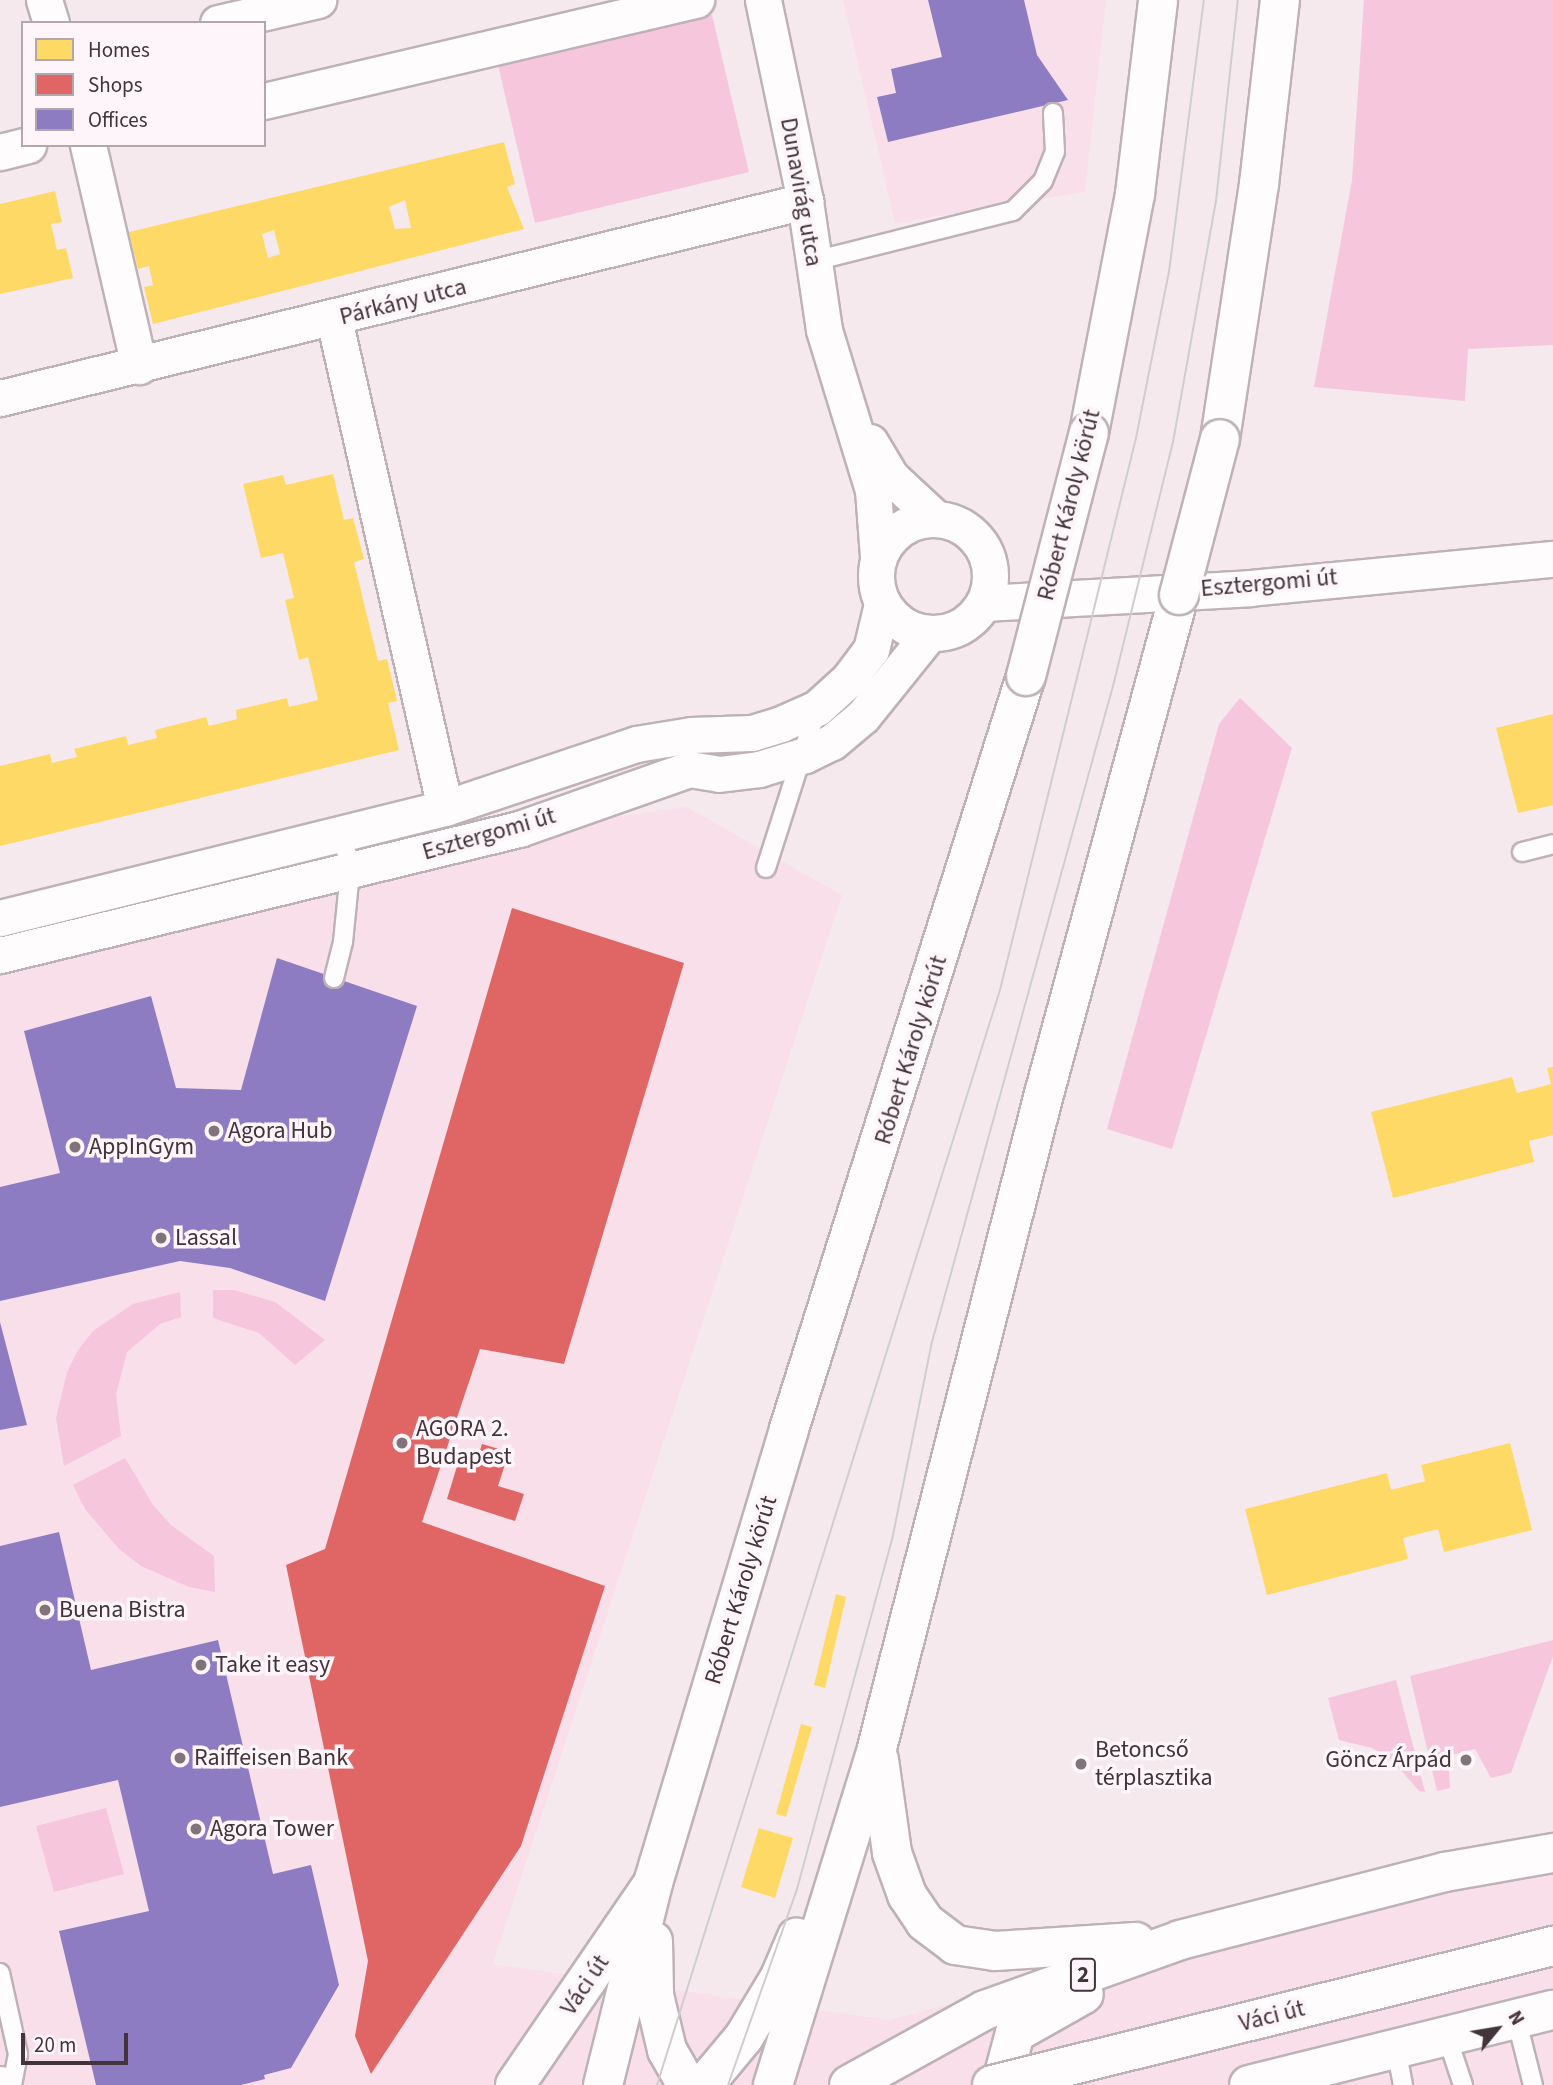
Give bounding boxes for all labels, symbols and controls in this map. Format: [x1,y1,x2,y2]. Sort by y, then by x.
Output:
legend [21,21,266,147]
text: Homes [88,35,150,65]
text: Shops [88,70,142,100]
text: Offices [88,105,148,135]
street label: Dunavirág utca [774,115,828,269]
street label: Párkány utca [337,272,469,332]
street label: Róbert Károly körút [1031,406,1107,604]
street label: Esztergomi út [1199,563,1339,603]
street label: Esztergomi út [419,801,559,867]
street label: Róbert Károly körút [869,952,953,1148]
place label: Agora Hub [228,1117,332,1145]
marker: Agora Hub [206,1123,222,1139]
place label: AppInGym [89,1133,194,1161]
marker: AppInGym [67,1139,83,1155]
place label: Lassal [175,1224,237,1252]
marker: Lassal [153,1230,169,1246]
place label: AGORA 2. Budapest [416,1415,511,1471]
marker: AGORA 2. Budapest [394,1435,410,1451]
street label: Róbert Károly körút [699,1492,783,1688]
place label: Buena Bistra [59,1596,186,1624]
marker: Buena Bistra [37,1602,53,1618]
place label: Take it easy [215,1651,330,1679]
marker: Take it easy [193,1657,209,1673]
place label: Betoncső térplasztika [1095,1736,1213,1792]
place label: Raiffeisen Bank [194,1744,348,1772]
place label: Göncz Árpád [1325,1746,1452,1774]
marker: Raiffeisen Bank [172,1750,188,1766]
marker: Göncz Árpád [1458,1752,1474,1768]
marker: Betoncső térplasztika [1073,1756,1089,1772]
place label: Agora Tower [210,1815,334,1843]
marker: Agora Tower [188,1821,204,1837]
street label: Váci út [554,1949,616,2021]
road number: 2 [1069,1956,1097,1994]
street label: Váci út [1236,1994,1308,2038]
north arrow [1462,1994,1532,2064]
text: N [1501,2006,1530,2030]
scale bar [24,2018,131,2062]
text: 20 m [34,2030,76,2060]

